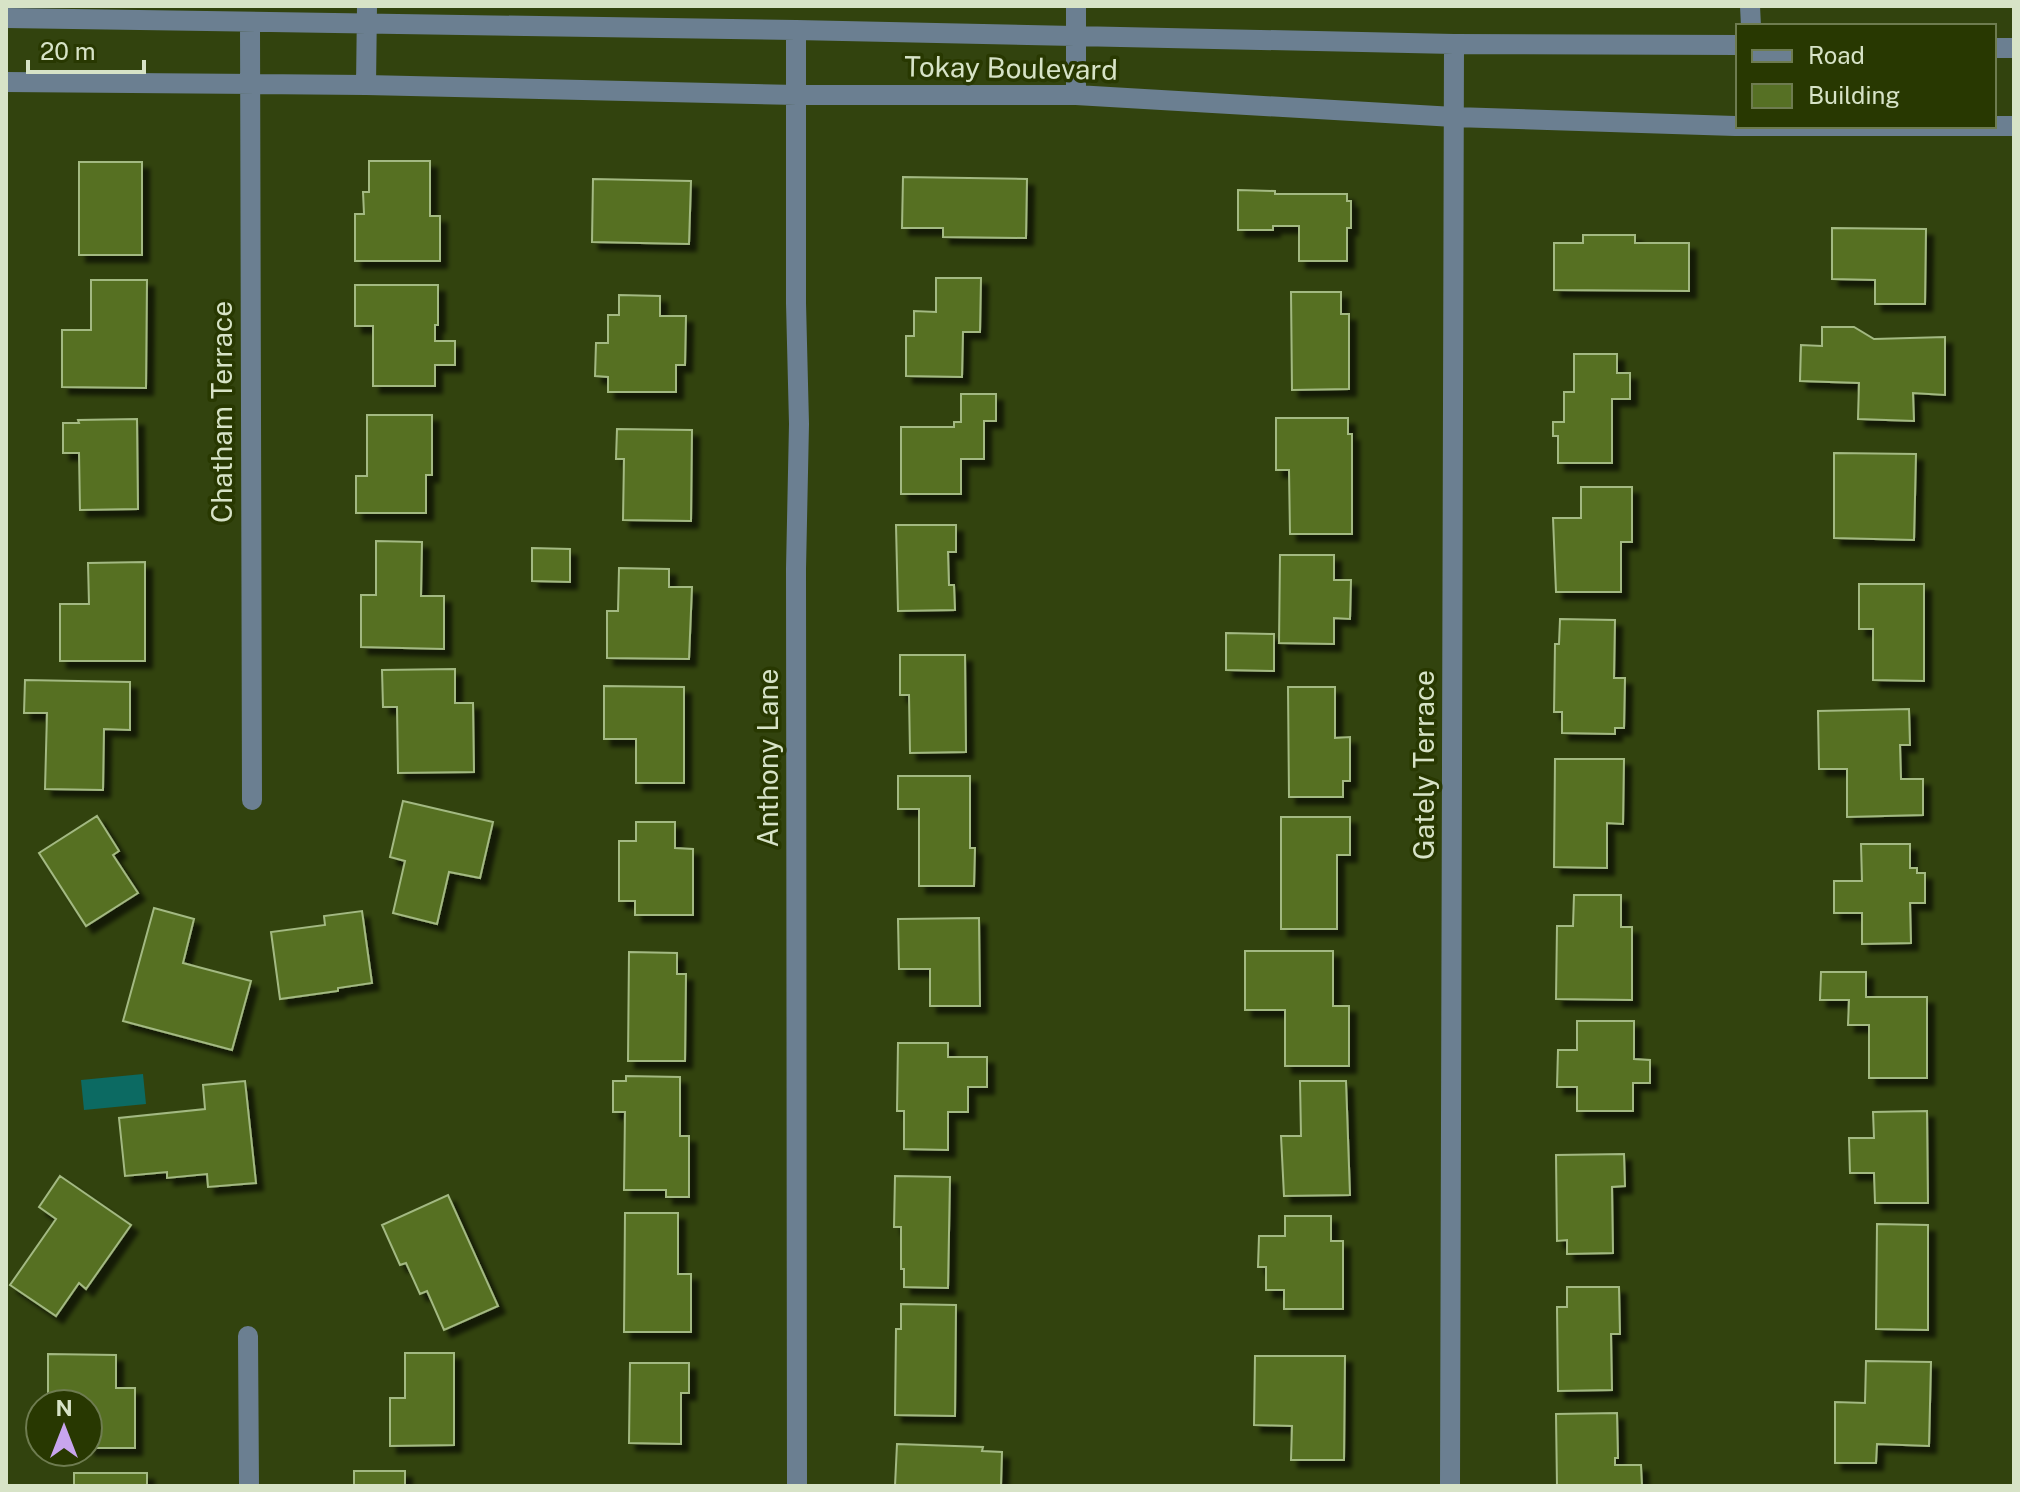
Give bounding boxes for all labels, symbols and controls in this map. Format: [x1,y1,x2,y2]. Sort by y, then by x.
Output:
scale bar [28,24,144,74]
legend [1736,24,1996,128]
text: 20 m [40,37,96,65]
text: Road [1808,41,1865,69]
street label: Tokay Boulevard [904,49,1118,86]
text: Building [1808,81,1900,109]
street label: Chatham Terrace [205,301,238,523]
street label: Anthony Lane [751,669,784,847]
street label: Gately Terrace [1407,670,1440,860]
north arrow [24,1388,104,1468]
text: N [55,1395,73,1421]

